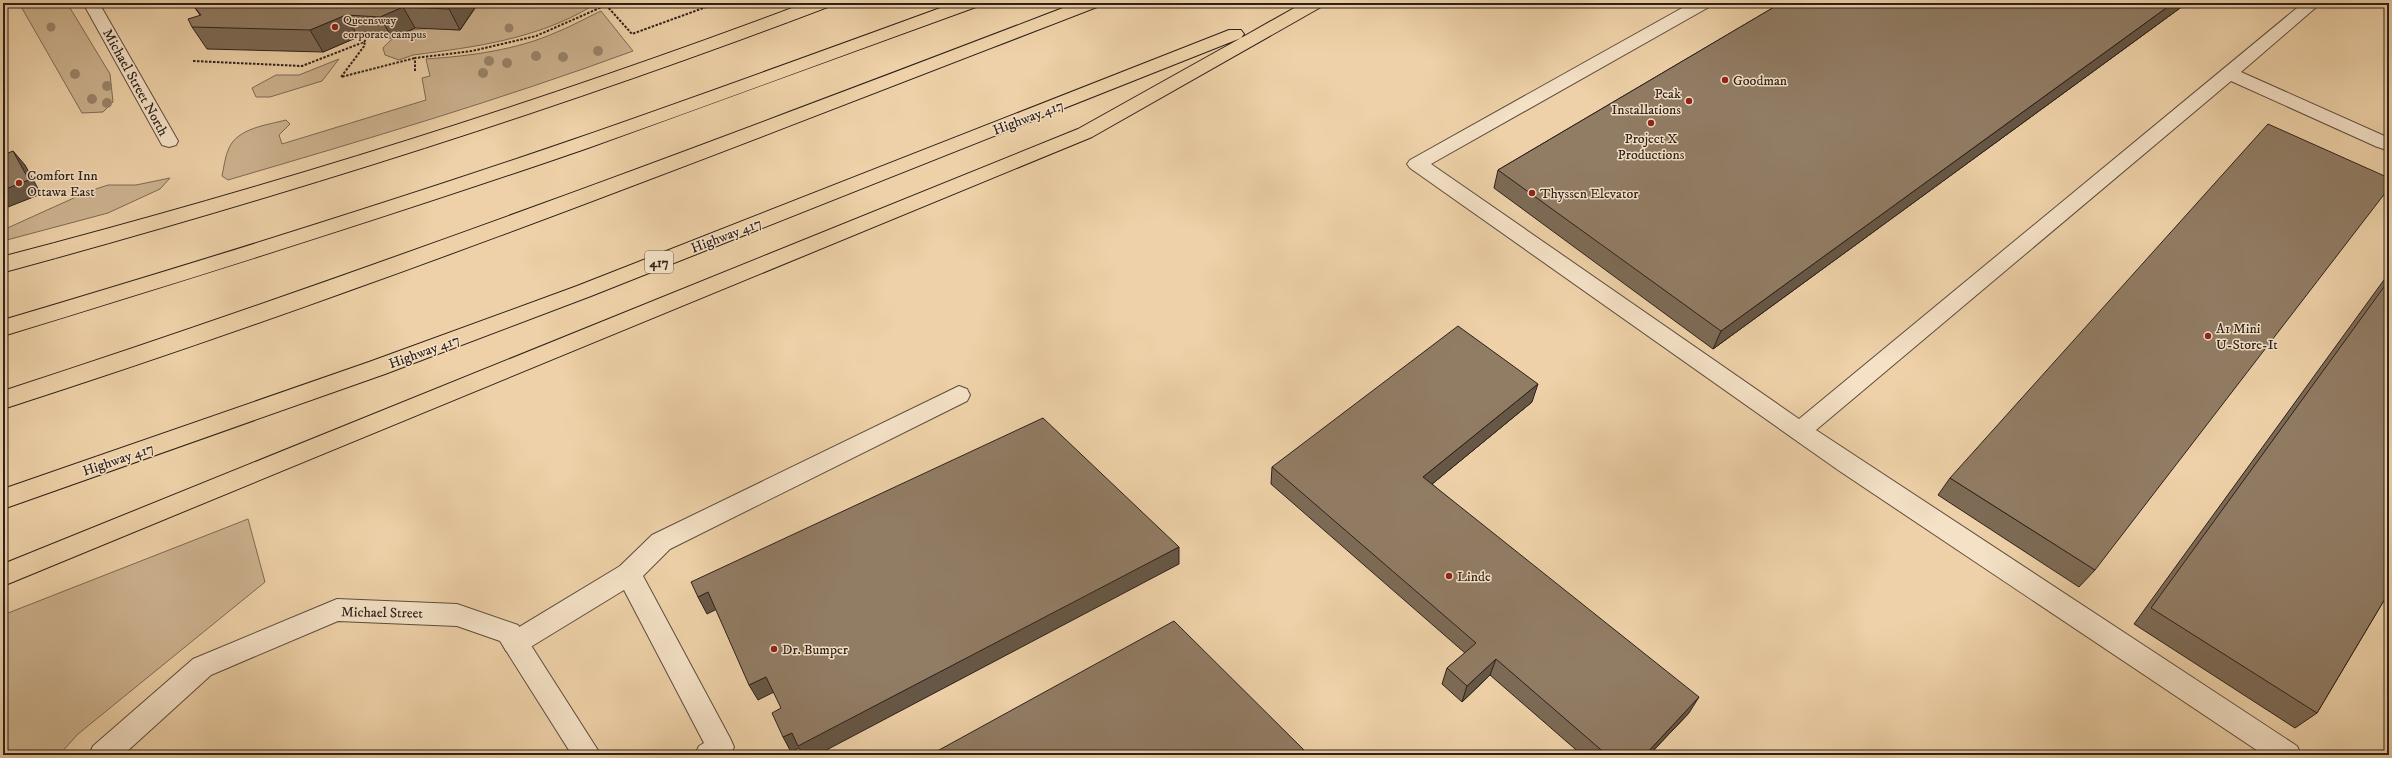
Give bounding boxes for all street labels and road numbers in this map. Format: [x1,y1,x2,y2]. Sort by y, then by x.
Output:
street label: Michael Street North [98,26,172,140]
street label: Highway 417 [990,96,1066,140]
street label: Highway 417 [688,214,764,258]
road number: 417 [645,251,673,273]
street label: Highway 417 [386,331,462,373]
street label: Highway 417 [80,439,156,481]
street label: Michael Street [341,603,424,623]

